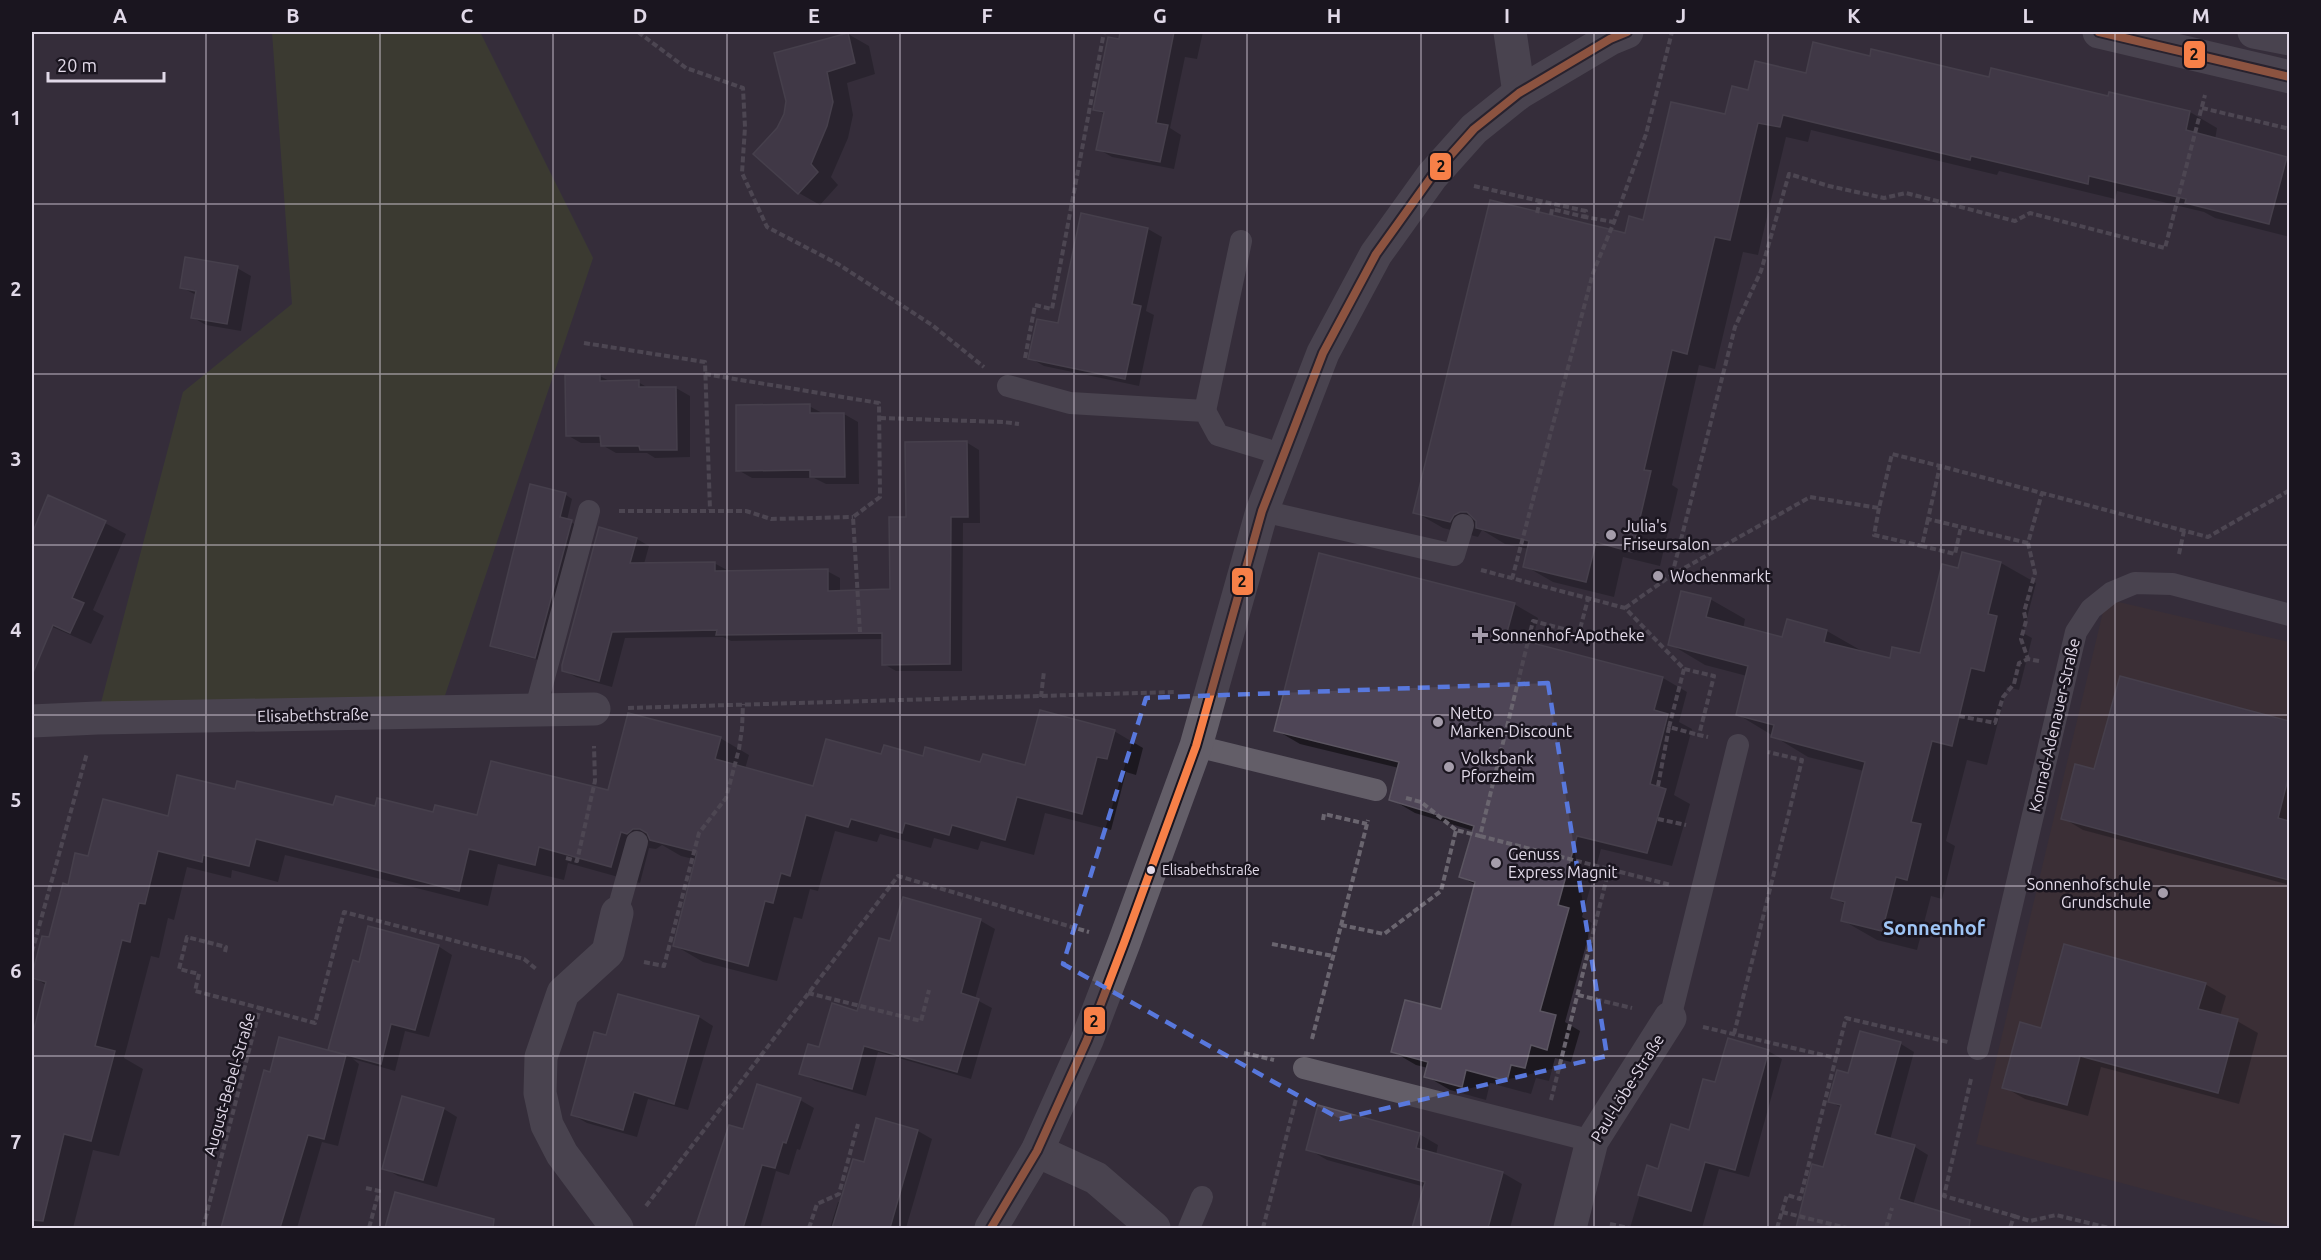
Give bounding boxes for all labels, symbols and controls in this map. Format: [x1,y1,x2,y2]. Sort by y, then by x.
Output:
text: A [113,4,127,27]
text: B [286,4,300,27]
text: C [461,4,474,27]
text: D [633,4,647,27]
text: E [808,4,820,27]
text: F [981,4,993,27]
text: G [1153,4,1167,27]
text: H [1327,4,1341,27]
text: I [1504,4,1510,27]
text: J [1676,4,1686,27]
text: K [1847,4,1861,27]
text: L [2023,4,2034,27]
text: M [2192,4,2210,27]
line badge: 2 [2183,40,2206,69]
scale bar [48,45,164,83]
text: 2 [2189,45,2199,63]
text: 20 m [57,55,97,75]
text: 1 [10,106,22,129]
line badge: 2 [1429,152,1452,181]
text: 2 [1436,157,1446,175]
text: 2 [10,277,22,300]
text: 3 [10,447,22,470]
place label: Julia's Friseursalon [1623,517,1710,553]
marker: Julia's Friseursalon [1604,528,1618,542]
line badge: 2 [1231,567,1254,596]
place label: Wochenmarkt [1670,567,1772,585]
marker: Wochenmarkt [1651,569,1665,583]
text: 2 [1237,572,1247,590]
text: 4 [10,618,22,641]
place label: Sonnenhof-Apotheke [1492,626,1645,644]
marker: Sonnenhof-Apotheke [1473,628,1487,642]
street label: Konrad-Adenauer-Straße [2025,636,2083,814]
place label: Netto Marken-Discount [1450,704,1573,740]
street label: Elisabethstraße [257,705,369,725]
marker: Netto Marken-Discount [1431,715,1445,729]
place label: Volksbank Pforzheim [1461,749,1535,785]
marker: Volksbank Pforzheim [1442,760,1456,774]
text: 5 [10,788,22,811]
place label: Genuss Express Magnit [1508,845,1618,881]
marker: Genuss Express Magnit [1489,856,1503,870]
place label: Elisabethstraße [1162,862,1260,878]
marker: Elisabethstraße [1145,864,1157,876]
place label: Sonnenhofschule Grundschule [2027,875,2151,911]
marker: Sonnenhofschule Grundschule [2156,886,2170,900]
district label: Sonnenhof [1883,916,1986,939]
text: 6 [10,959,22,982]
line badge: 2 [1083,1006,1106,1035]
street label: August-Bebel-Straße [200,1010,258,1158]
text: 2 [1089,1012,1099,1030]
street label: Paul-Löbe-Straße [1587,1031,1667,1145]
text: 7 [10,1130,22,1153]

